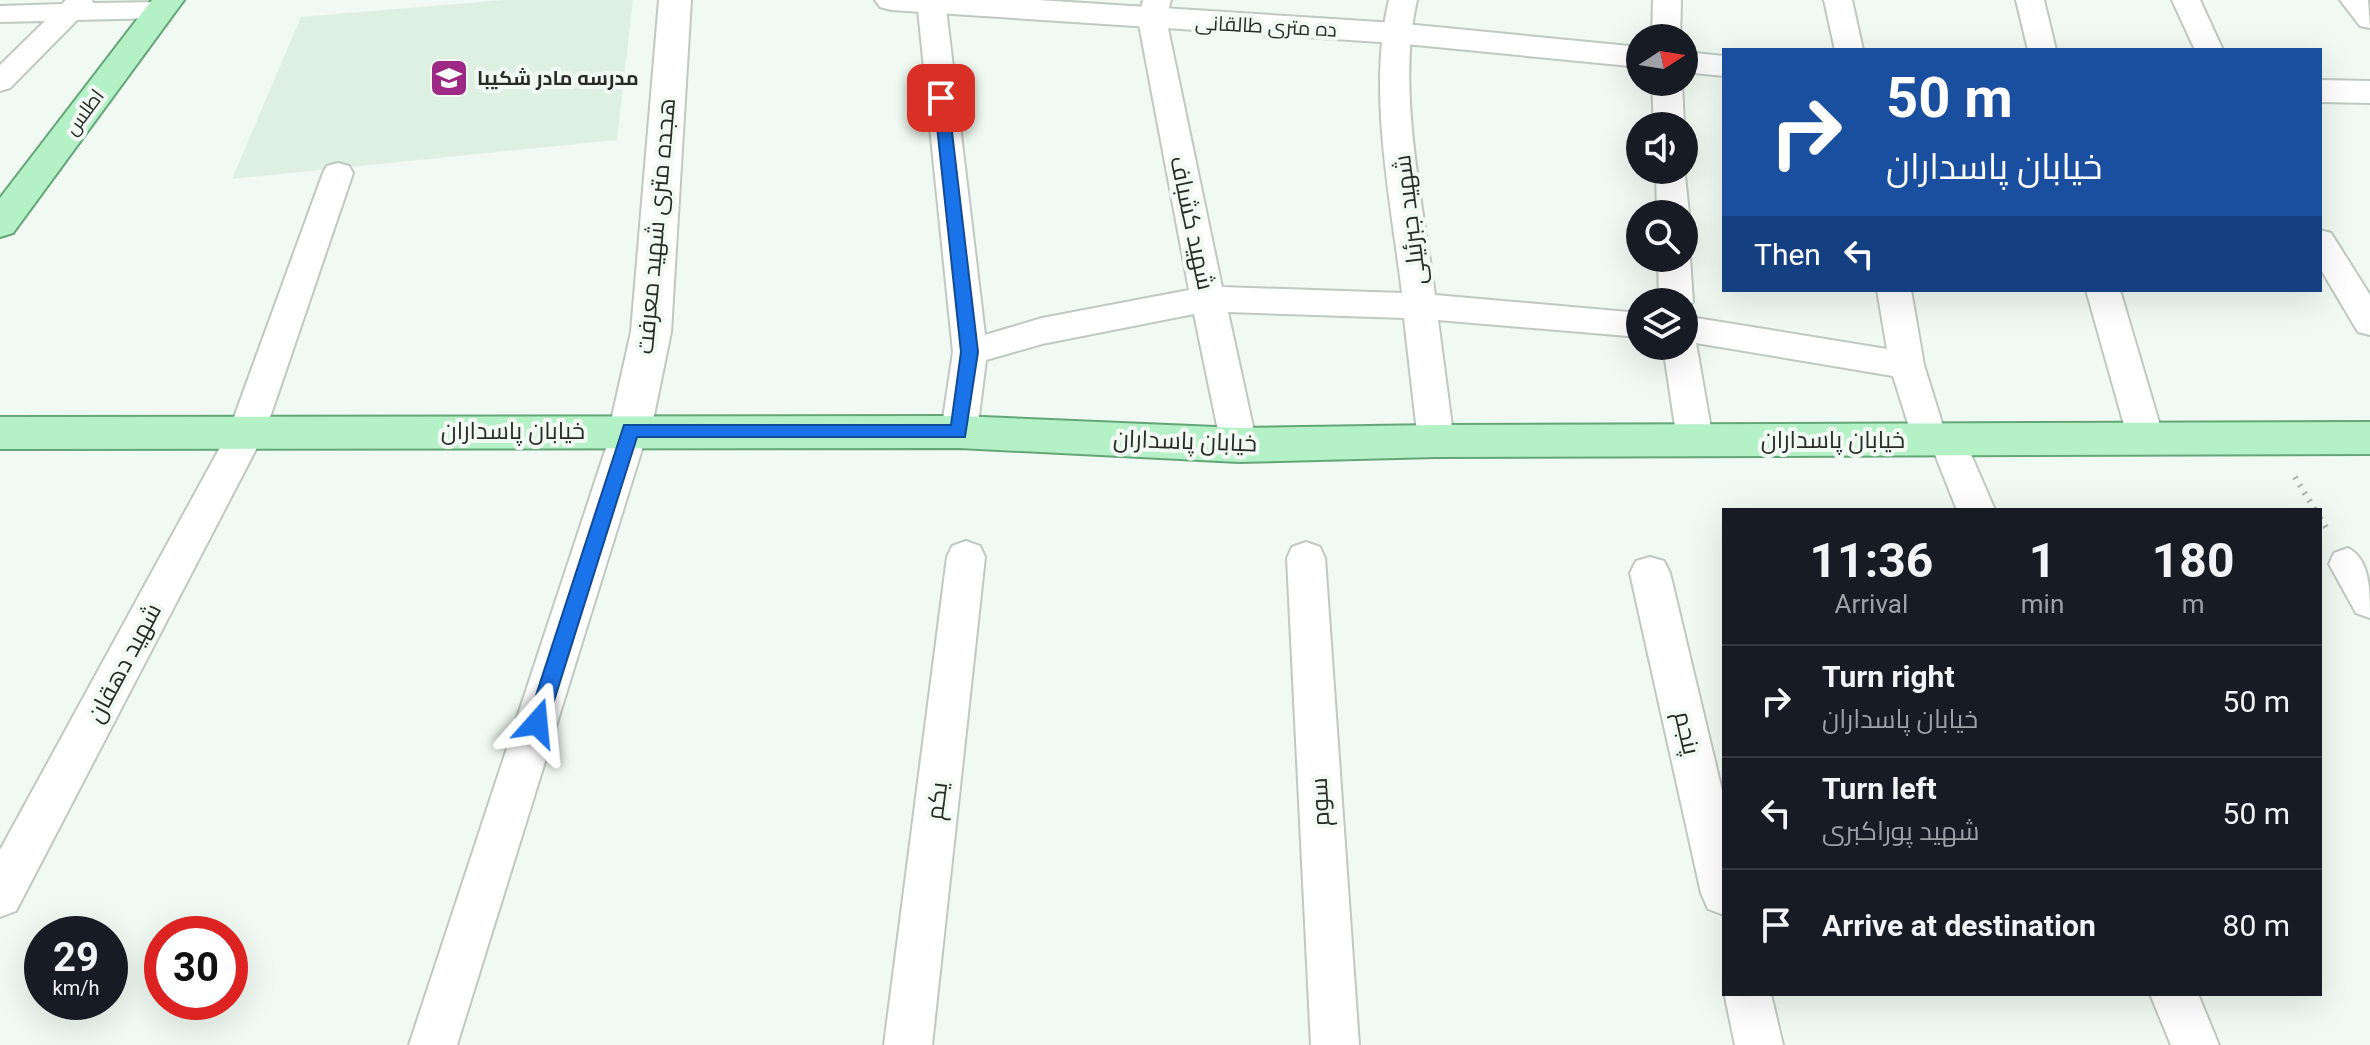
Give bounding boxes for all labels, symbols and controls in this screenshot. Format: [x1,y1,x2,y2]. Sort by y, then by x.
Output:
street label: ده متری طالقانی [1194,10,1337,43]
north arrow [1626,24,1698,96]
map controls [1626,24,1698,360]
school or university icon: مدرسه مادر شکیبا [428,57,470,99]
pin [907,64,975,132]
text: 50 m [1886,65,2013,131]
place label: مدرسه مادر شکیبا [477,66,639,90]
icon: arrive [919,76,963,120]
icon: right [1754,80,1858,184]
street label: اطلس [59,84,110,140]
street label: هجده متری شهید معرفت [631,97,681,355]
button: sound [1626,112,1698,184]
text: خیابان پاسداران [1886,146,2102,188]
street label: شهید جبرئیلی [1388,153,1432,287]
street label: شهید کشباف [1164,154,1220,292]
button: search [1626,200,1698,272]
icon: left [1837,232,1881,276]
text: Then [1754,237,1821,272]
button: layers [1626,288,1698,360]
street label: خیابان پاسداران [441,417,585,447]
street label: خیابان پاسداران [1112,424,1258,460]
street label: خیابان پاسداران [1761,426,1905,456]
text: 11:36 [1810,532,1933,589]
text: 1 [2029,532,2056,589]
text: 180 [2152,532,2234,589]
text: Arrival [1835,589,1908,619]
text: min [2021,589,2064,619]
text: m [2182,589,2205,619]
street label: شهید دهقان [81,599,167,727]
text: Turn right [1822,659,1955,694]
icon: right [1754,679,1798,723]
position arrow [495,681,579,765]
text: 50 m [2223,684,2290,719]
text: خیابان پاسداران [1822,704,1978,734]
street label: پنجم [1666,709,1706,758]
text: Turn left [1822,771,1937,806]
street label: سوم [1305,777,1337,827]
street label: یکم [921,780,955,822]
icon: left [1754,791,1798,835]
text: 50 m [2223,796,2290,831]
text: شهید پوراکبری [1822,816,1979,846]
icon: arrive [1754,903,1798,947]
text: Arrive at destination [1822,908,2096,943]
text: 80 m [2223,908,2290,943]
speed limit sign: 30 [144,916,248,1020]
text: 29 [53,934,99,981]
text: km/h [53,976,99,1000]

